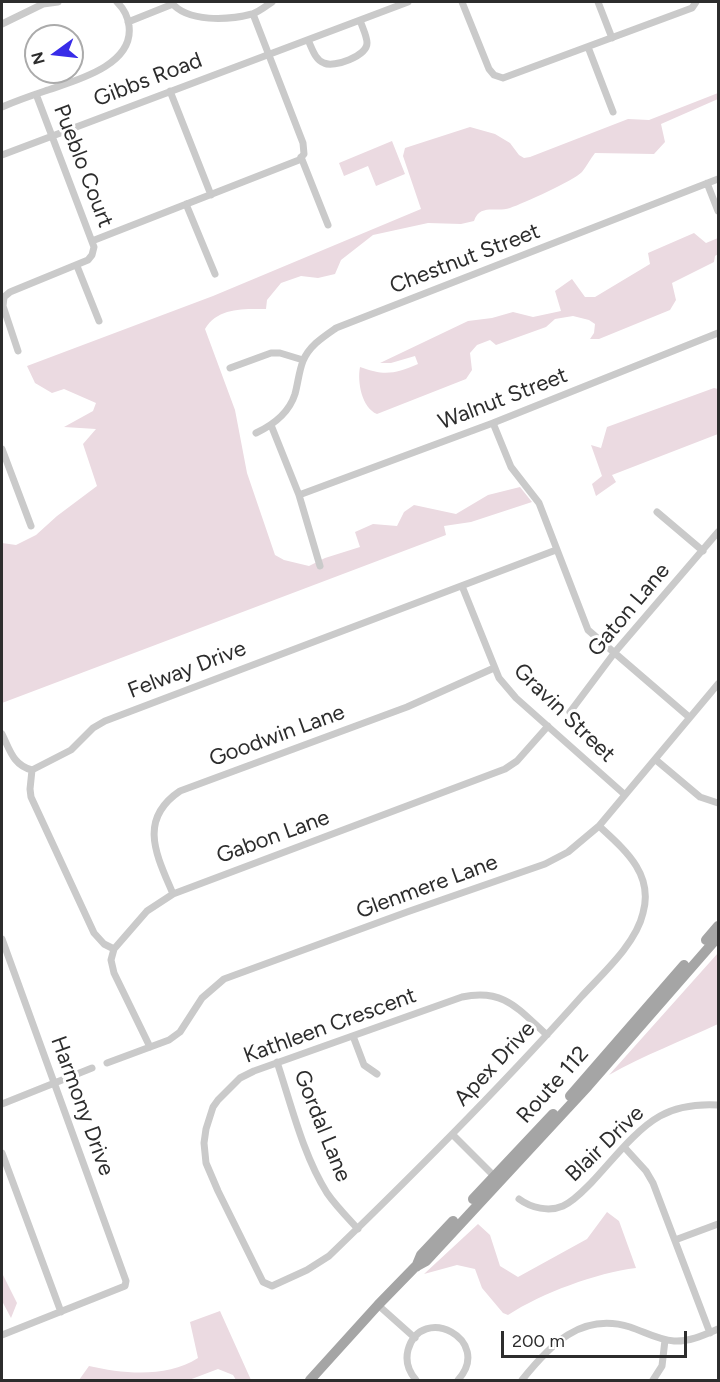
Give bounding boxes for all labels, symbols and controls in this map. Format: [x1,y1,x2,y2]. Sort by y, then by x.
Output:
north arrow [24,24,84,84]
street label: Gibbs Road [90,47,206,113]
text: N [27,50,49,67]
street label: Pueblo Court [47,101,119,231]
street label: Chestnut Street [386,218,544,300]
street label: Walnut Street [435,362,571,436]
street label: Gaton Lane [582,558,676,662]
street label: Felway Drive [124,635,250,705]
street label: Gravin Street [508,658,620,768]
street label: Goodwin Lane [206,699,348,773]
street label: Gabon Lane [213,804,333,870]
street label: Glenmere Lane [353,849,501,925]
street label: Kathleen Crescent [240,983,420,1069]
street label: Apex Drive [449,1016,541,1112]
street label: Harmony Drive [45,1033,119,1179]
street label: Route 112 [511,1041,595,1129]
street label: Gordal Lane [288,1066,356,1186]
street label: Blair Drive [560,1100,650,1188]
scale bar [504,1319,690,1357]
text: 200 m [512,1330,565,1352]

